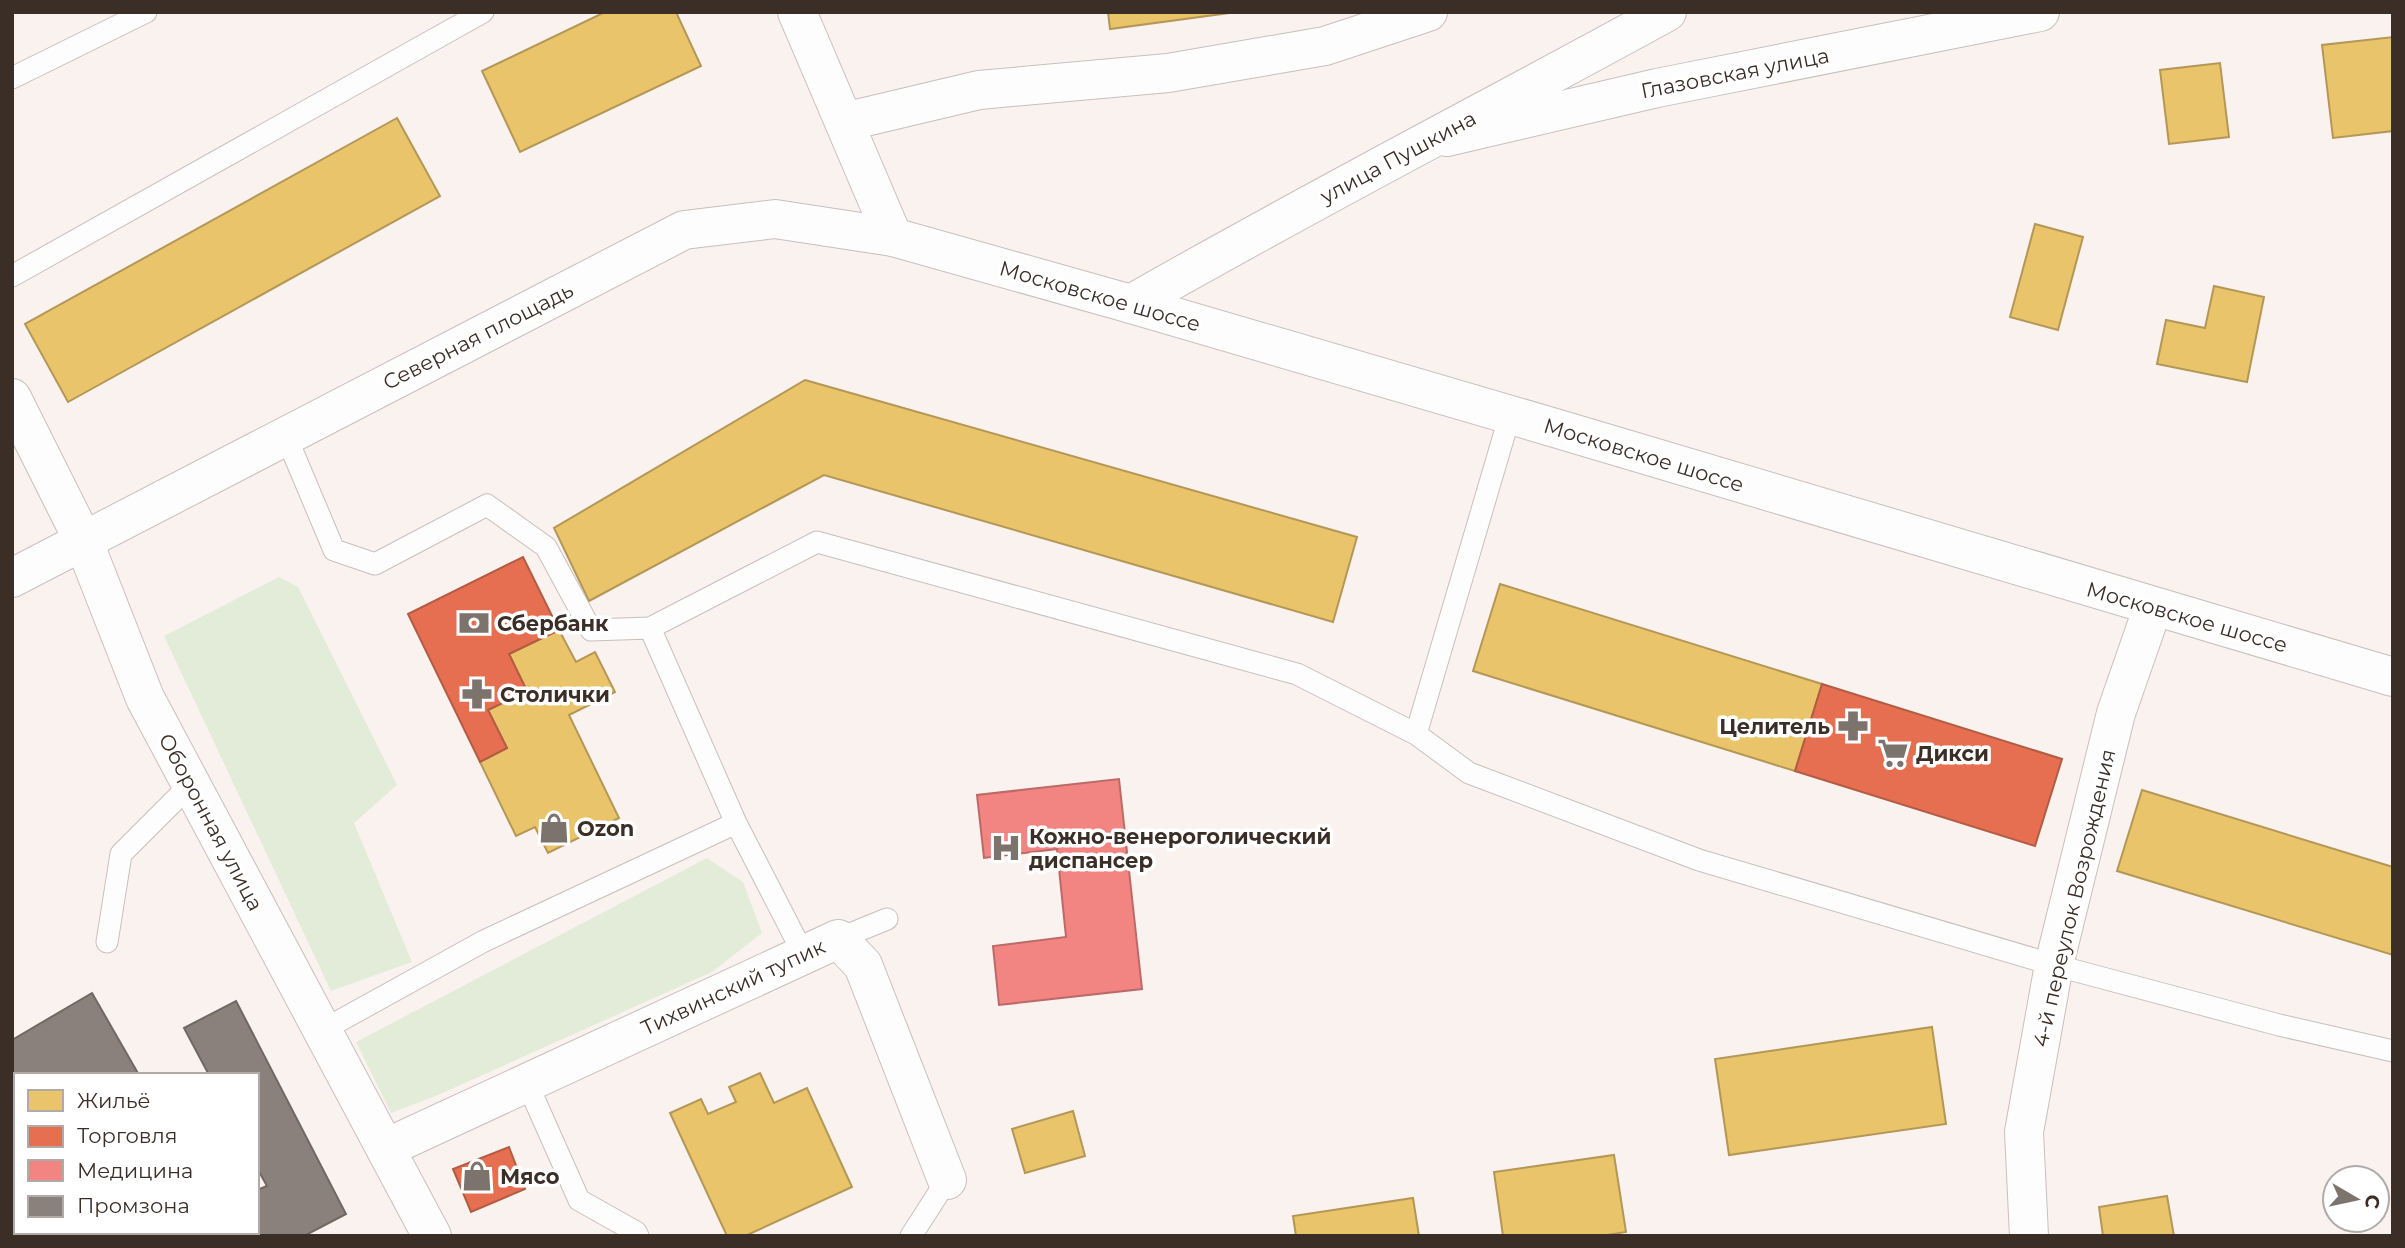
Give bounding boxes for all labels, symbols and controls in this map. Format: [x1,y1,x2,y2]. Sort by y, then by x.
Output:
street label: Глазовская улица [1639,42,1831,104]
street label: улица Пушкина [1315,105,1480,209]
street label: Московское шоссе [997,255,1203,337]
street label: Северная площадь [379,277,578,395]
street label: Московское шоссе [1541,413,1747,497]
street label: Московское шоссе [2084,576,2290,658]
bank icon: Сбербанк [457,606,491,640]
place label: Сбербанк [497,611,609,636]
pharmacy icon: Столички [460,677,494,711]
place label: Столички [500,682,610,707]
pharmacy icon: Целитель [1836,709,1870,743]
place label: Целитель [1719,714,1830,739]
street label: Оборонная улица [154,729,268,915]
supermarket icon: Дикси [1876,736,1910,770]
place label: Дикси [1916,741,1989,766]
street label: 4-й переулок Возрождения [2028,747,2120,1049]
shop icon: Ozon [537,811,571,845]
place label: Ozon [577,816,634,841]
place label: Кожно-венероголический диспансер [1029,824,1331,873]
hospital icon: Кожно-венероголический диспансер [989,831,1023,865]
street label: Тихвинский тупик [637,933,829,1041]
legend [14,1073,259,1234]
text: Жильё [77,1088,151,1113]
text: Торговля [77,1123,178,1148]
text: Медицина [77,1158,193,1183]
shop icon: Мясо [460,1159,494,1193]
place label: Мясо [500,1164,560,1189]
north arrow [2321,1164,2391,1234]
text: Промзона [77,1193,190,1218]
text: С [2360,1193,2385,1210]

